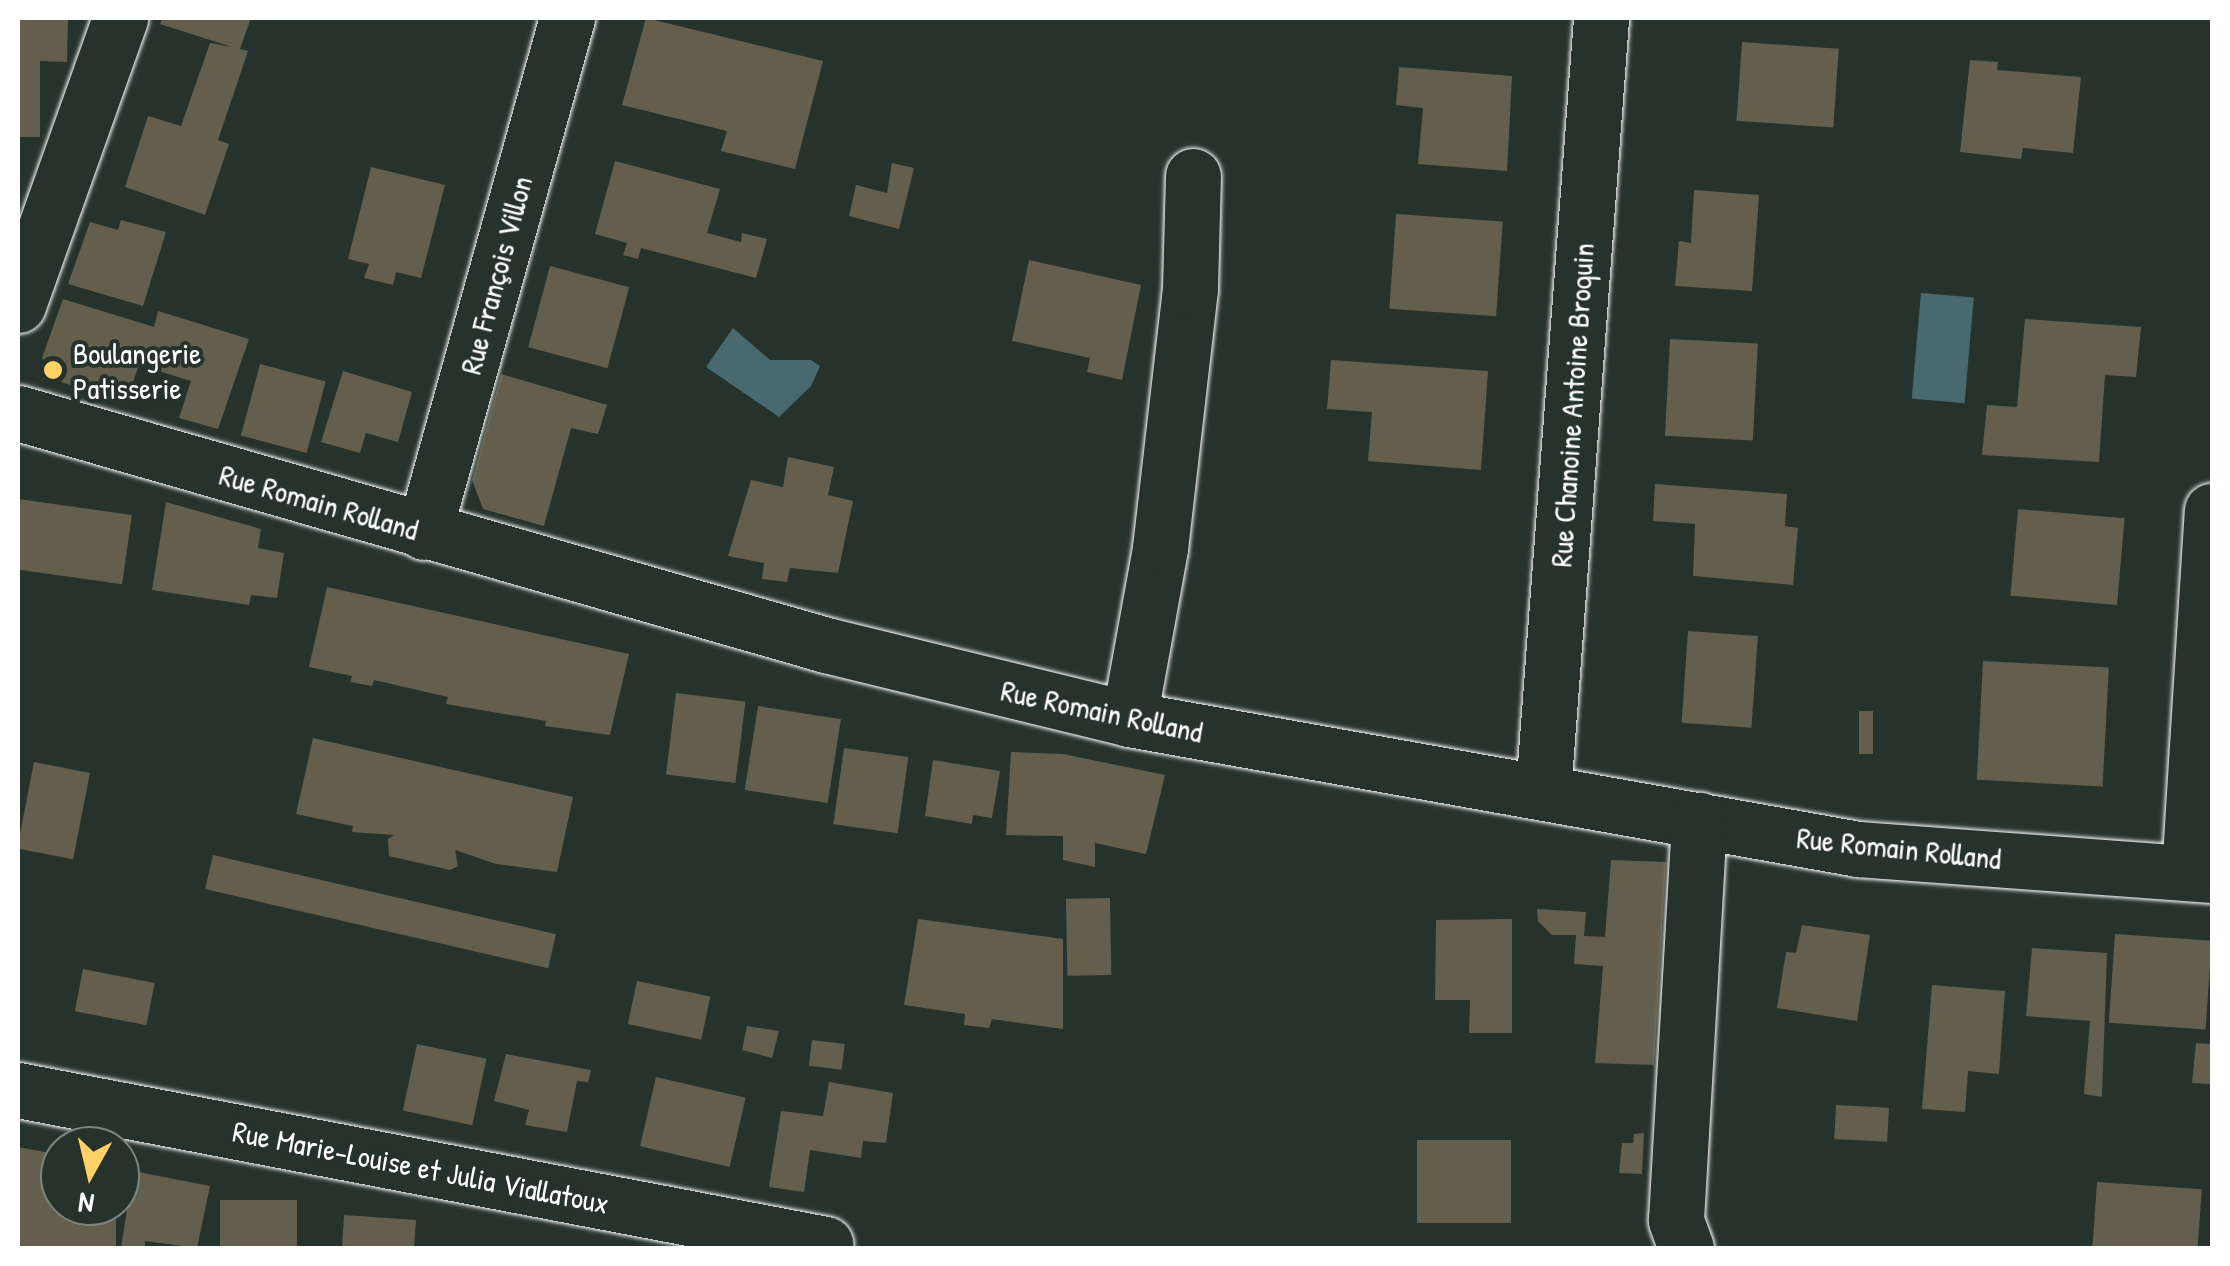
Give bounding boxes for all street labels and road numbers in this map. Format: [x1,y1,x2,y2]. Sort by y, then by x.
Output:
street label: Rue François Villon [452,172,540,378]
street label: Rue Chanoine Antoine Broquin [1543,242,1601,568]
street label: Rue Romain Rolland [215,456,423,548]
street label: Rue Romain Rolland [998,672,1206,750]
street label: Rue Romain Rolland [1795,819,2003,877]
street label: Rue Marie-Louise et Julia Viallatoux [230,1113,612,1221]

